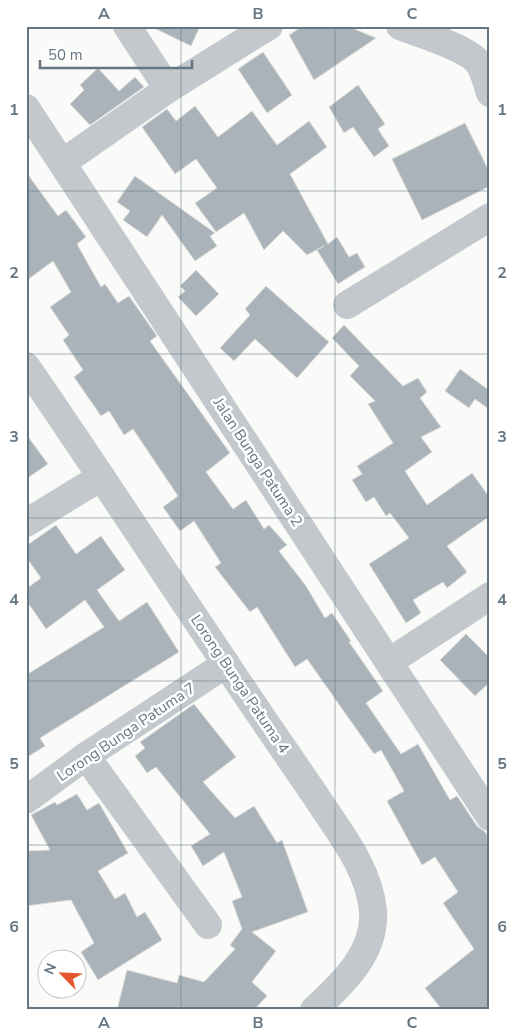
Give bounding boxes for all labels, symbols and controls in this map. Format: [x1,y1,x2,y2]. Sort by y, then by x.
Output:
text: A [98,3,110,25]
text: B [252,3,264,25]
text: C [407,3,418,25]
scale bar [40,38,192,70]
text: 50 m [48,45,83,65]
text: 1 [9,99,19,121]
text: 1 [497,99,507,121]
text: 2 [9,262,19,284]
text: 2 [497,262,507,284]
street label: Jalan Bunga Patuma 2 [208,393,307,530]
text: 3 [9,426,19,448]
text: 3 [497,426,507,448]
text: 4 [9,589,19,611]
text: 4 [497,589,507,611]
street label: Lorong Bunga Patuma 4 [186,611,294,757]
street label: Lorong Bunga Patuma 7 [53,678,199,786]
text: 5 [9,753,19,775]
text: 5 [497,753,507,775]
text: 6 [9,916,19,938]
text: 6 [497,916,507,938]
north arrow [38,948,88,998]
text: N [40,960,61,978]
text: A [98,1012,110,1034]
text: B [252,1012,264,1034]
text: C [407,1012,418,1034]

